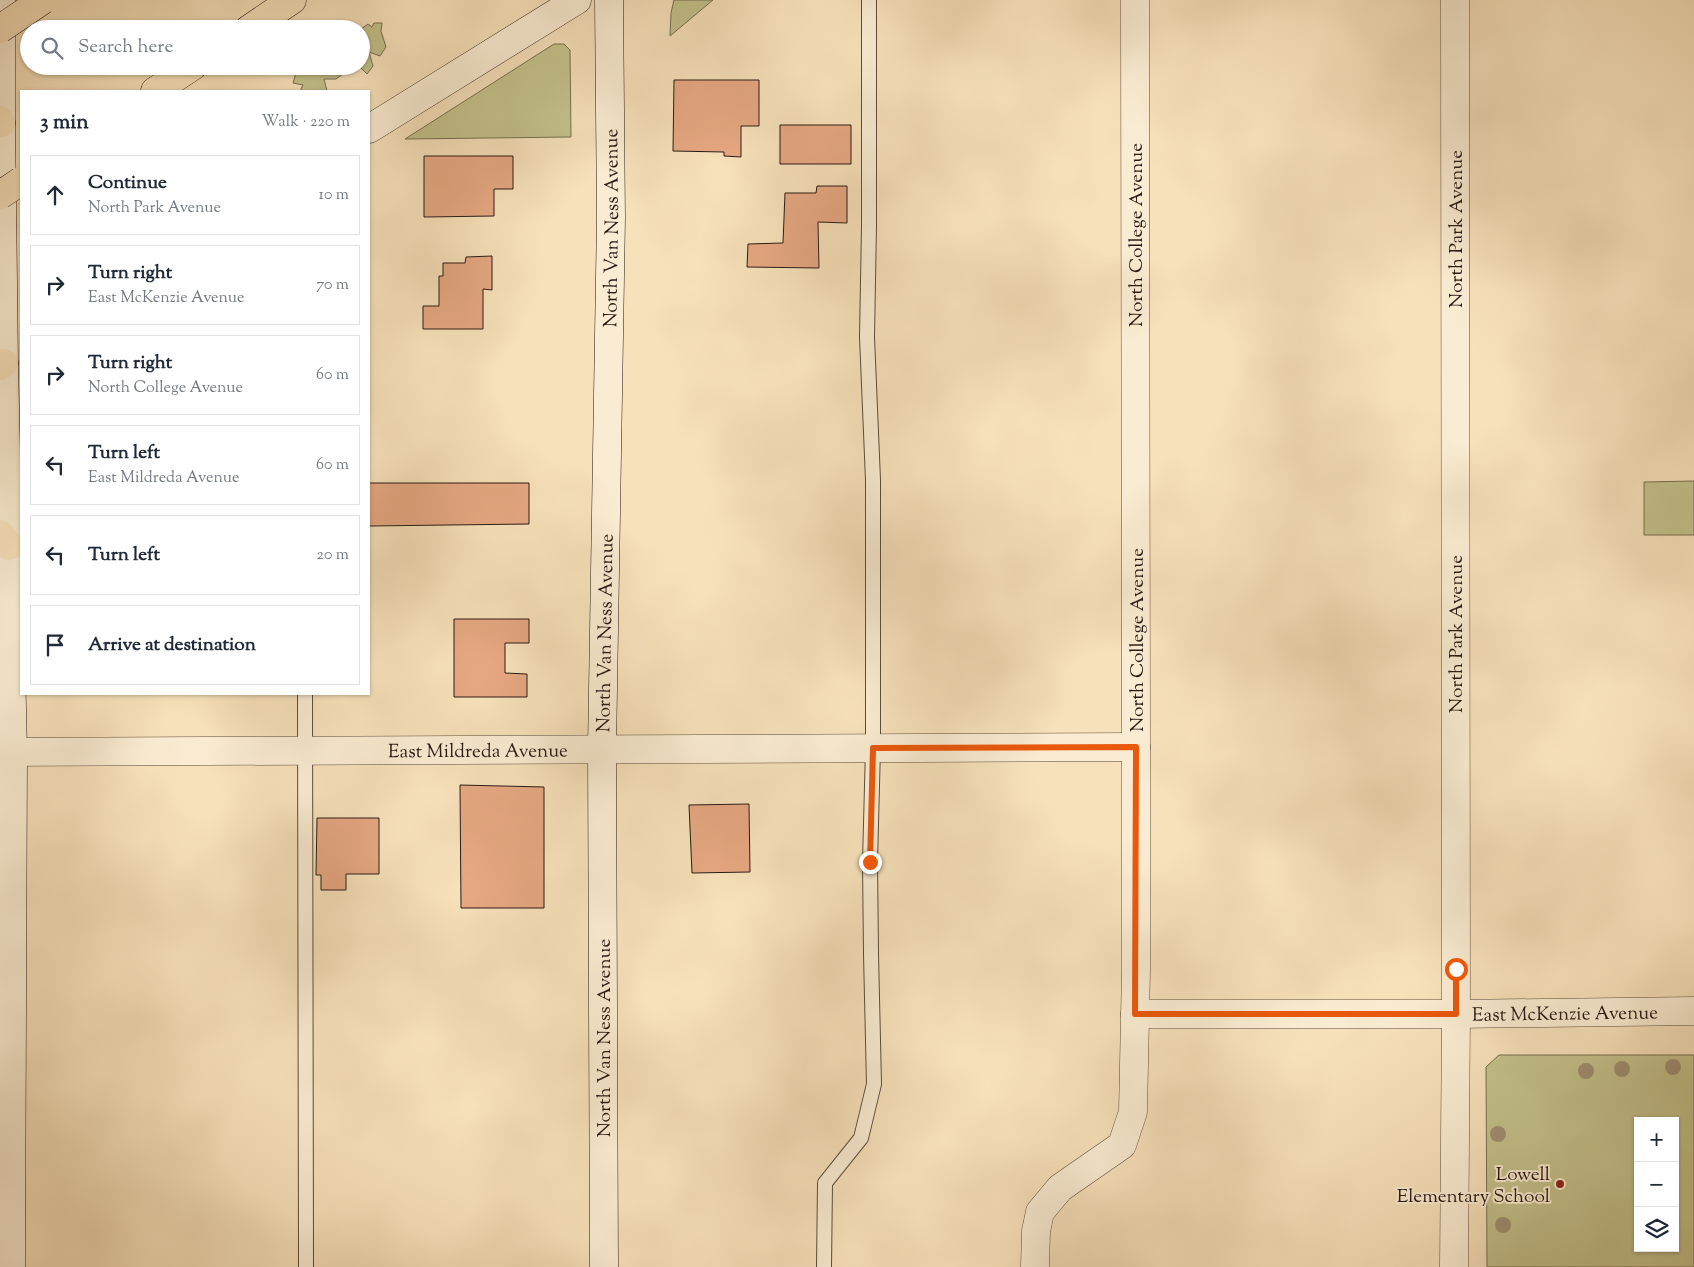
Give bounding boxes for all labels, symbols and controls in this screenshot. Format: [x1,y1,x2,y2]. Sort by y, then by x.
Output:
search box [20,20,370,75]
icon: search [38,34,66,62]
text: Search here [78,34,173,61]
text: 3 min [40,108,89,138]
text: Walk · 220 m [262,111,350,134]
street label: North Van Ness Avenue [598,128,627,328]
street label: North College Avenue [1124,143,1151,327]
street label: North Park Avenue [1444,150,1471,308]
text: Continue [88,170,167,197]
icon: ahead [41,181,69,209]
text: 10 m [319,184,349,207]
text: North Park Avenue [88,197,221,220]
text: Turn right [88,260,172,287]
icon: right [41,271,69,299]
text: 70 m [316,274,349,297]
text: East McKenzie Avenue [88,287,245,310]
text: Turn right [88,350,172,377]
icon: right [41,361,69,389]
text: 60 m [316,364,349,387]
text: North College Avenue [88,377,243,400]
text: Turn left [88,440,160,467]
icon: left [41,451,69,479]
text: 60 m [316,454,349,477]
text: East Mildreda Avenue [88,467,239,490]
street label: North Van Ness Avenue [591,533,622,733]
icon: left [41,541,69,569]
text: Turn left [88,542,160,569]
text: 20 m [316,544,349,567]
street label: North College Avenue [1125,548,1152,732]
street label: North Park Avenue [1444,555,1471,713]
icon: arrive [41,631,69,659]
text: Arrive at destination [88,632,256,659]
street label: East Mildreda Avenue [388,738,568,766]
route end [859,851,882,874]
street label: North Van Ness Avenue [592,939,619,1137]
route start [1445,958,1468,981]
street label: East McKenzie Avenue [1472,1000,1658,1030]
map controls [1634,1117,1679,1252]
button: + [1634,1117,1679,1162]
place label: Lowell Elementary School [1397,1162,1550,1211]
button: − [1634,1162,1679,1207]
marker: Lowell Elementary School [1554,1178,1566,1190]
button: layers [1634,1207,1679,1252]

